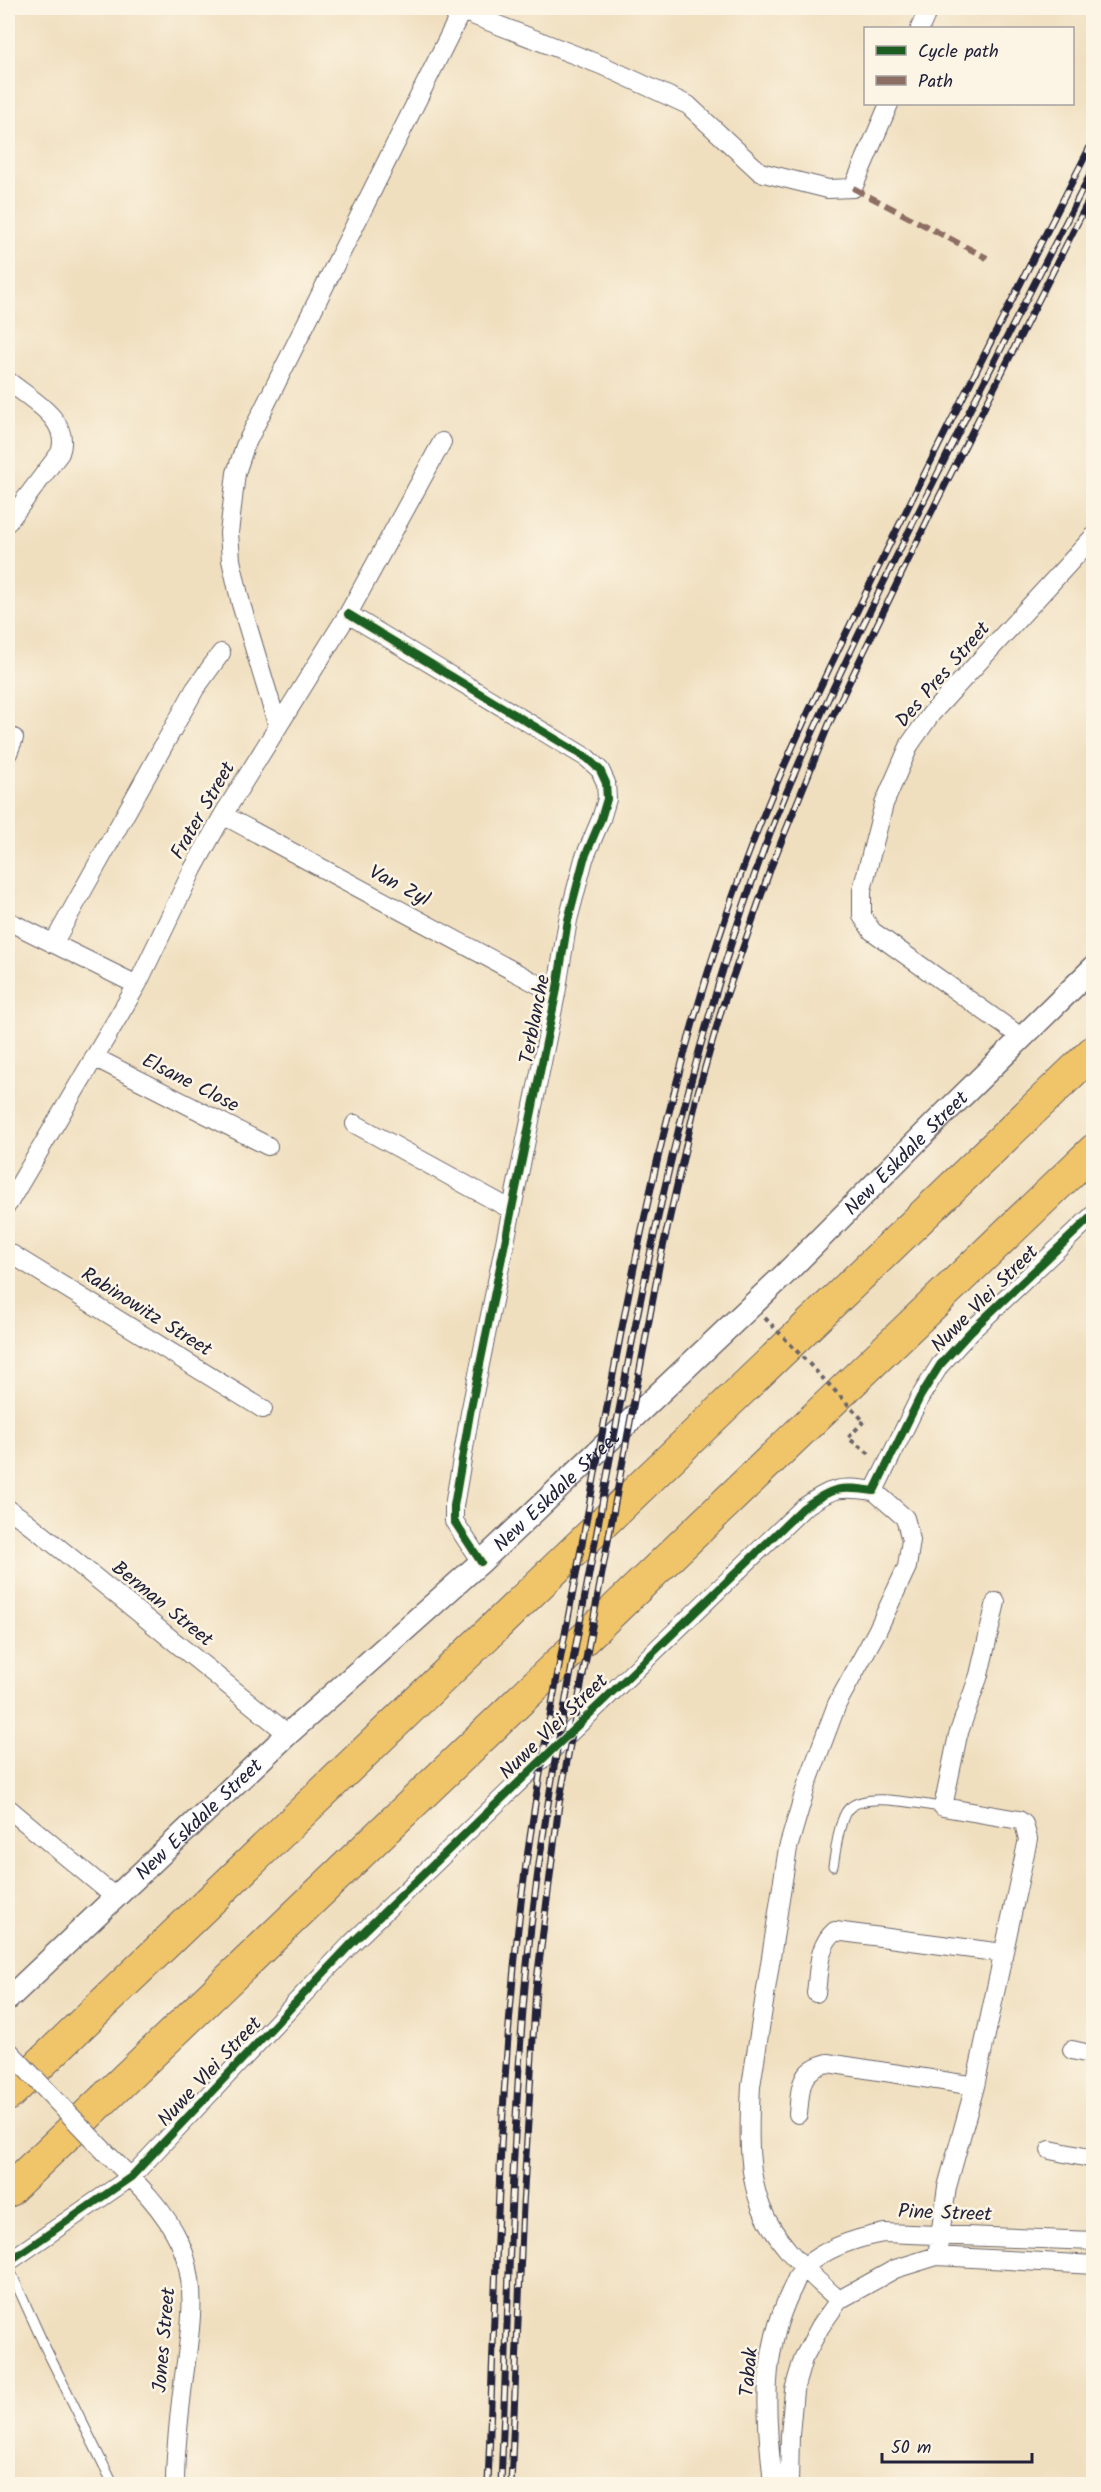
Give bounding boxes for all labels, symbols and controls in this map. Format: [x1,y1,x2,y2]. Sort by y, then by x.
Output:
legend [864,27,1074,105]
text: Cycle path [918,38,999,67]
text: Path [918,68,953,97]
street label: Des Pres Street [888,615,999,736]
street label: Frater Street [163,756,245,866]
street label: Van Zyl [363,857,436,916]
street label: Terblanche [512,972,560,1067]
street label: Elsane Close [136,1046,244,1122]
street label: New Eskdale Street [837,1084,977,1224]
street label: Nuwe Vlei Street [924,1238,1047,1361]
street label: Rabinowitz Street [74,1260,218,1366]
street label: New Eskdale Street [487,1423,629,1561]
street label: Berman Street [104,1553,220,1656]
street label: Nuwe Vlei Street [492,1667,617,1788]
street label: New Eskdale Street [128,1752,271,1889]
street label: Nuwe Vlei Street [150,2009,271,2135]
street label: Pine Street [897,2196,993,2232]
street label: Jones Street [144,2286,186,2394]
street label: Tabak [732,2346,768,2398]
scale bar [882,2426,1032,2464]
text: 50 m [891,2434,931,2463]

